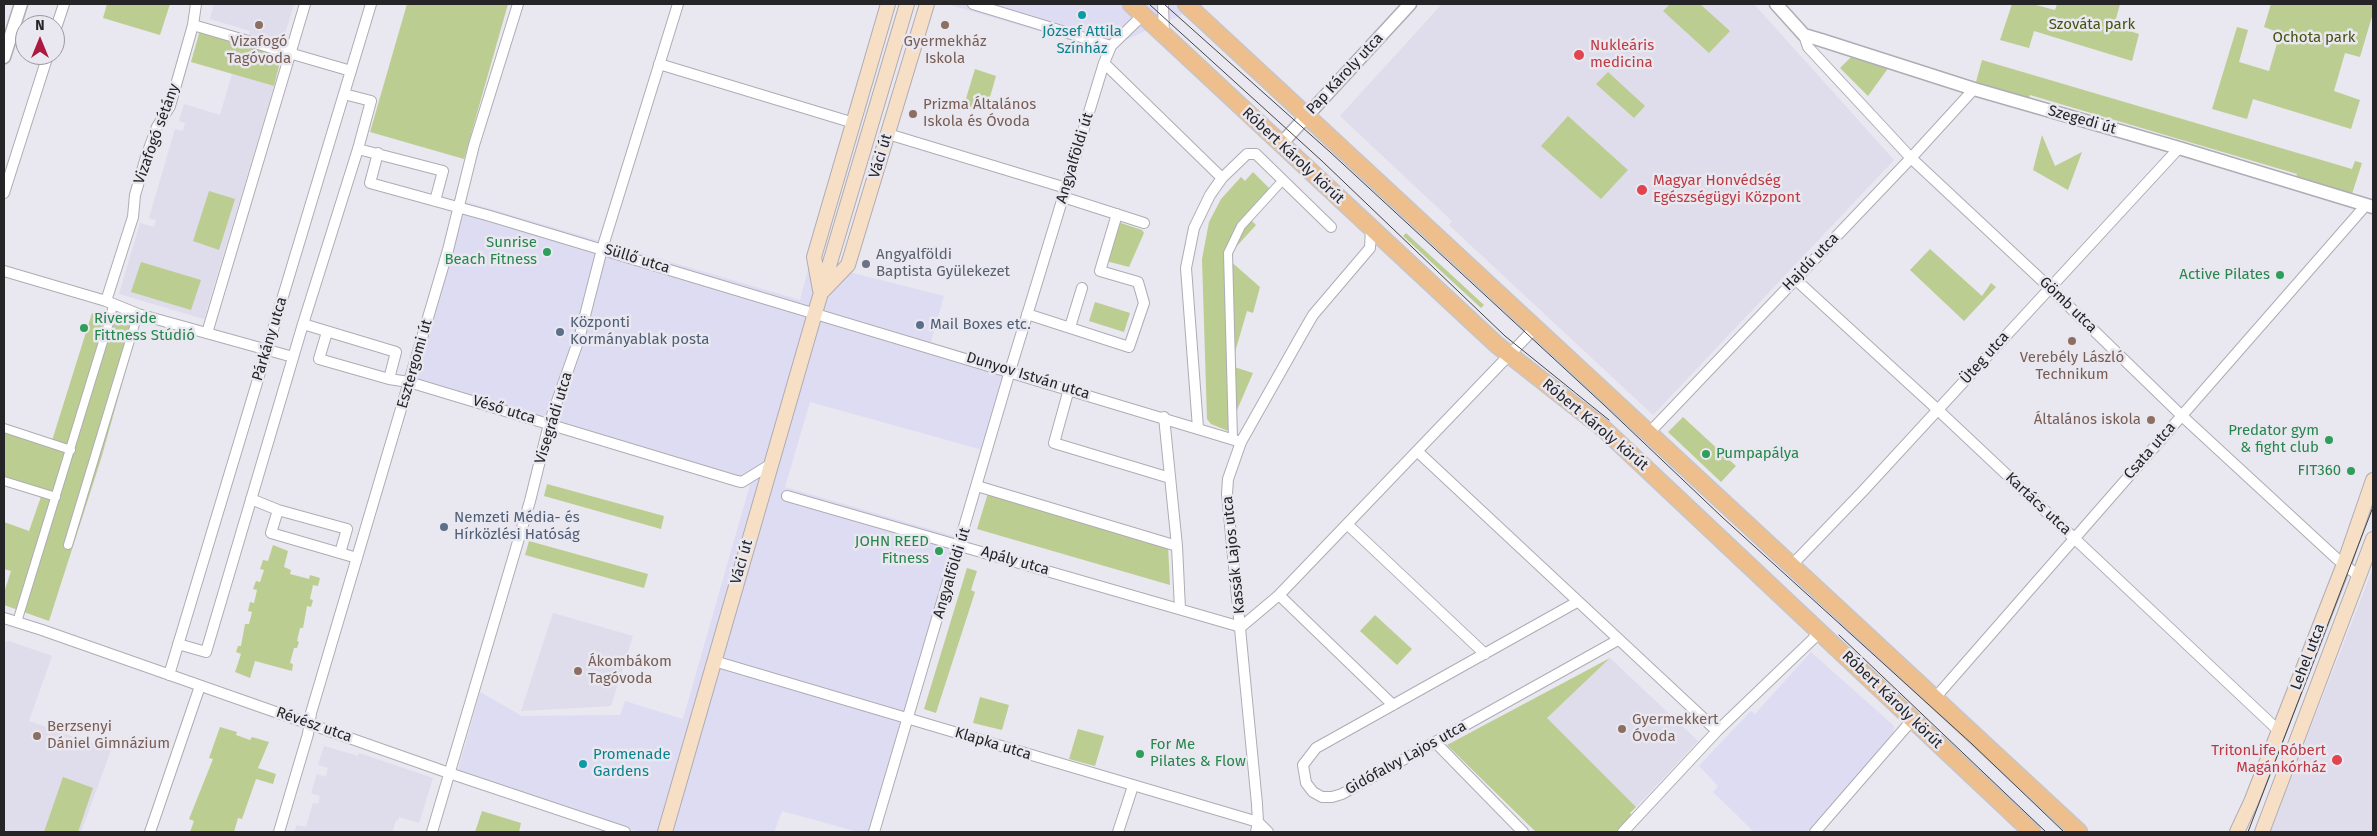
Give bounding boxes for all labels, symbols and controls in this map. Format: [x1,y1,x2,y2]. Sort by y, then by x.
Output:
marker: József Attila Színház [1076,9,1088,21]
north arrow [15,15,65,65]
park label: Szováta park [2049,16,2135,34]
text: N [35,17,45,34]
marker: Vizafogó Tagóvoda [253,19,265,31]
marker: Gyermekház Iskola [939,19,951,31]
place label: József Attila Színház [1042,23,1122,58]
park label: Ochota park [2273,29,2355,47]
street label: Pap Károly utca [1303,30,1387,118]
place label: Vizafogó Tagóvoda [227,33,291,68]
place label: Gyermekház Iskola [904,33,986,68]
place label: Nukleáris medicina [1590,37,1654,72]
marker: Nukleáris medicina [1572,48,1586,62]
street label: Vizafogó sétány [130,81,184,187]
place label: Prizma Általános Iskola és Óvoda [923,96,1036,131]
street label: Szegedi út [2046,102,2118,138]
street label: Róbert Károly körút [1238,104,1348,208]
marker: Prizma Általános Iskola és Óvoda [907,108,919,120]
street label: Angyalföldi út [1053,110,1097,206]
street label: Váci út [866,132,896,180]
place label: Magyar Honvédség Egészségügyi Központ [1653,172,1801,207]
marker: Magyar Honvédség Egészségügyi Központ [1635,183,1649,197]
street label: Hajdú utca [1779,229,1843,295]
place label: Sunrise Beach Fitness [444,234,537,269]
street label: Süllő utca [602,241,672,277]
marker: Sunrise Beach Fitness [541,246,553,258]
place label: Angyalföldi Baptista Gyülekezet [876,246,1010,281]
marker: Angyalföldi Baptista Gyülekezet [860,258,872,270]
place label: Active Pilates [2179,266,2270,284]
marker: Active Pilates [2274,269,2286,281]
street label: Gömb utca [2035,273,2101,337]
street label: Párkány utca [249,295,291,383]
place label: Riverside Fittness Stúdió [94,310,195,345]
place label: Központi Kormányablak posta [570,314,709,349]
place label: Mail Boxes etc. [930,316,1031,334]
street label: Esztergomi út [394,317,436,411]
marker: Mail Boxes etc. [914,319,926,331]
marker: Riverside Fittness Stúdió [78,322,90,334]
marker: Központi Kormányablak posta [554,326,566,338]
street label: Üteg utca [1957,328,2013,388]
marker: Verebély László Technikum [2066,335,2078,347]
street label: Dunyov István utca [964,349,1092,403]
place label: Verebély László Technikum [2020,349,2124,384]
street label: Visegrádi utca [531,370,577,466]
street label: Róbert Károly körút [1538,375,1652,475]
street label: Véső utca [470,392,538,428]
place label: Általános iskola [2034,411,2141,429]
marker: Általános iskola [2145,414,2157,426]
street label: Csata utca [2120,419,2180,483]
place label: Predator gym & fight club [2228,422,2319,457]
marker: Predator gym & fight club [2323,434,2335,446]
place label: Pumpapálya [1716,445,1799,463]
marker: Pumpapálya [1700,448,1712,460]
place label: FIT360 [2298,462,2341,480]
marker: FIT360 [2345,465,2357,477]
street label: Kartács utca [2001,469,2075,539]
street label: Kassák Lajos utca [1219,495,1249,615]
place label: Nemzeti Média- és Hírközlési Hatóság [454,509,580,544]
marker: Nemzeti Média- és Hírközlési Hatóság [438,521,450,533]
street label: Angyalföldi út [930,525,974,621]
place label: JOHN REED Fitness [855,533,929,568]
street label: Váci út [727,538,757,586]
street label: Apály utca [979,543,1051,579]
marker: JOHN REED Fitness [933,545,945,557]
street label: Lehel utca [2287,621,2329,693]
street label: Róbert Károly körút [1838,647,1946,753]
place label: Ákombákom Tagóvoda [588,653,672,688]
marker: Ákombákom Tagóvoda [572,665,584,677]
street label: Révész utca [274,704,354,746]
place label: Gyermekkert Óvoda [1632,711,1718,746]
street label: Gidófalvy Lajos utca [1342,717,1470,799]
place label: Berzsenyi Dániel Gimnázium [47,718,170,753]
marker: Gyermekkert Óvoda [1616,723,1628,735]
street label: Klapka utca [953,724,1033,764]
marker: Berzsenyi Dániel Gimnázium [31,730,43,742]
place label: For Me Pilates & Flow [1150,736,1246,771]
place label: TritonLife Róbert Magánkórház [2211,742,2326,777]
place label: Promenade Gardens [593,746,671,781]
marker: For Me Pilates & Flow [1134,748,1146,760]
marker: TritonLife Róbert Magánkórház [2330,753,2344,767]
marker: Promenade Gardens [577,758,589,770]

